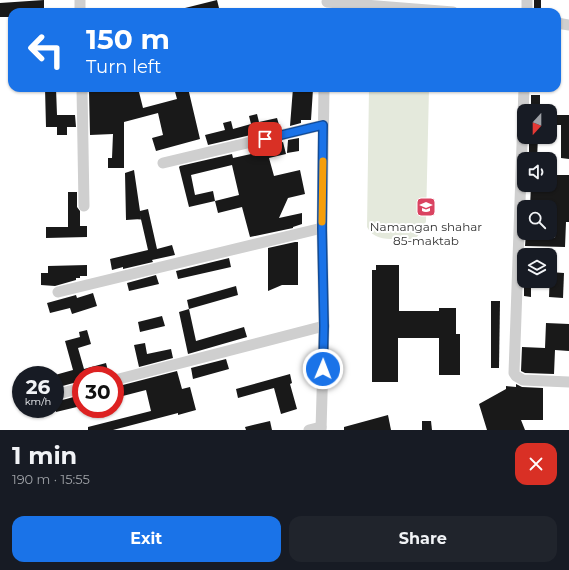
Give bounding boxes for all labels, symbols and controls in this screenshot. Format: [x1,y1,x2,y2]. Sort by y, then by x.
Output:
text: 150 m [86,22,170,56]
icon: left [20,24,72,76]
text: Turn left [86,56,161,78]
north arrow [517,104,557,144]
map controls [517,104,557,288]
pin [248,122,282,156]
icon: arrive [254,128,276,150]
button: sound [517,152,557,192]
school or university icon: Namangan shahar 85-maktab [415,196,437,218]
button: search [517,200,557,240]
place label: Namangan shahar 85-maktab [370,219,482,248]
button: layers [517,248,557,288]
position arrow [302,348,344,390]
speed limit sign: 30 [72,366,124,418]
text: 26 [26,375,50,399]
text: km/h [25,395,51,408]
text: 1 min [12,441,77,470]
button: close [515,443,557,485]
text: 190 m · 15:55 [12,471,90,487]
button: Exit [12,516,281,562]
button: Share [289,516,557,562]

